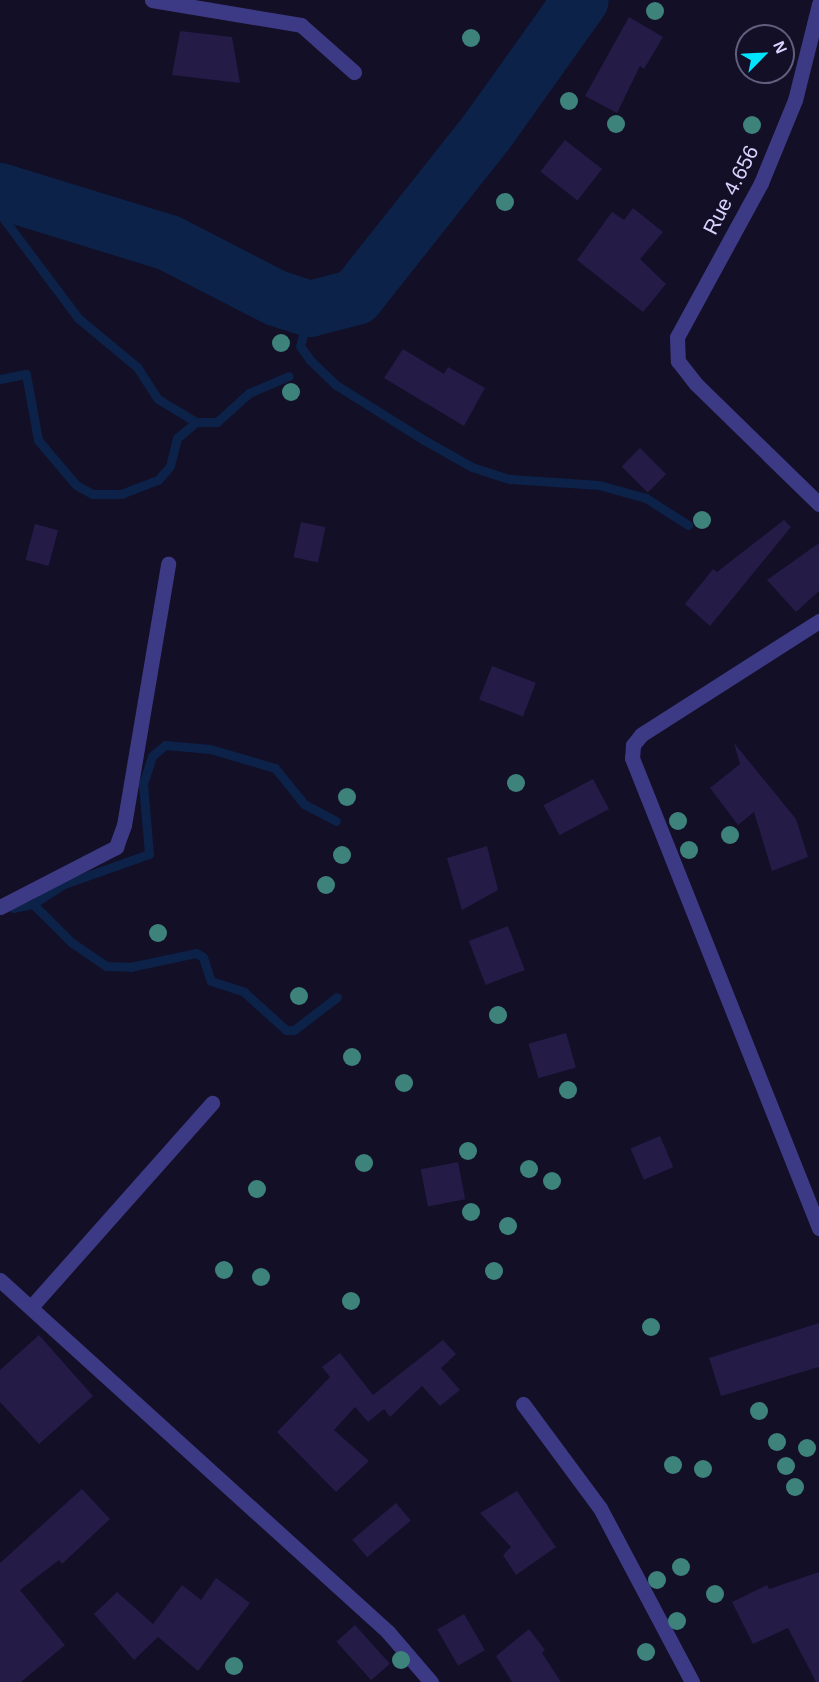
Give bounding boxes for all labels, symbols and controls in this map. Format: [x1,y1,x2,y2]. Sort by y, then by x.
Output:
north arrow [735,24,795,84]
text: N [770,39,790,56]
street label: Rue 4.656 [698,141,764,239]

